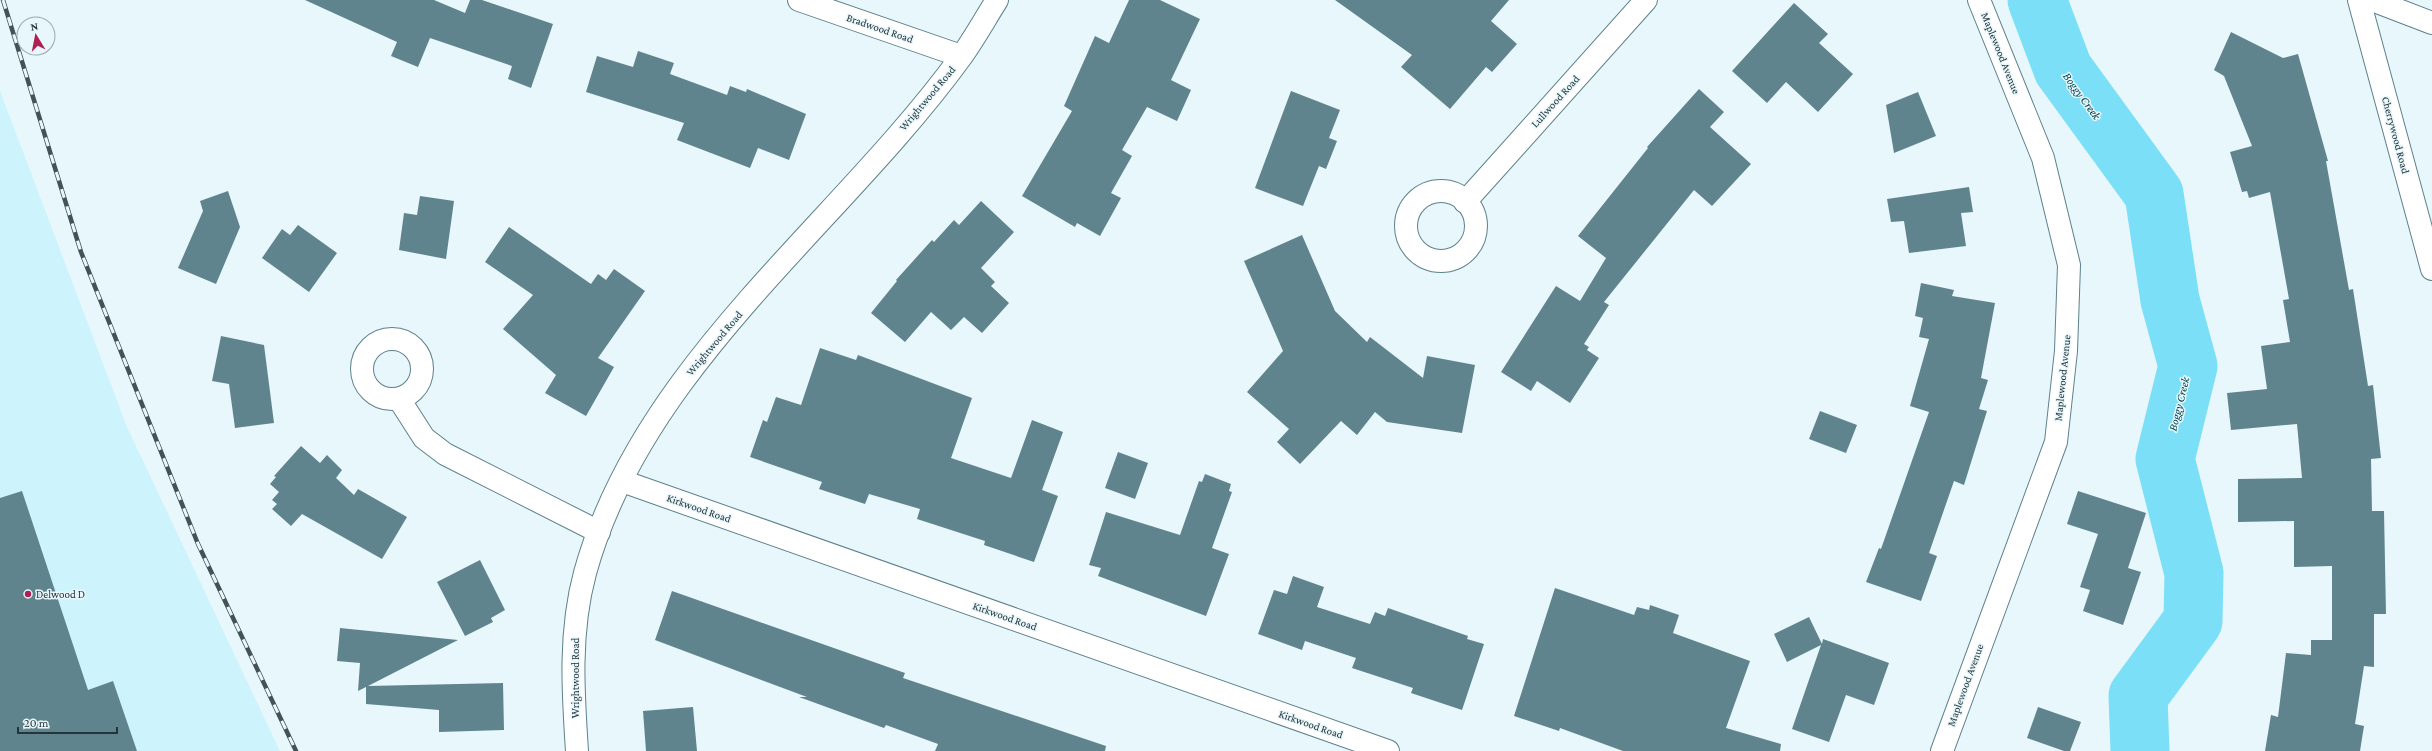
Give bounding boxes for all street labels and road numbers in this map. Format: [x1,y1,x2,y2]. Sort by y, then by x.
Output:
street label: Maplewood Avenue [1978,10,2023,96]
street label: Bradwood Road [845,11,915,45]
street label: Wrightwood Road [897,63,958,133]
street label: Lullwood Road [1528,72,1582,130]
street label: Cherrywood Road [2379,95,2412,175]
street label: Wrightwood Road [684,308,745,378]
street label: Maplewood Avenue [2051,334,2074,422]
street label: Kirkwood Road [665,491,733,525]
street label: Kirkwood Road [971,599,1039,633]
street label: Wrightwood Road [569,638,582,718]
street label: Maplewood Avenue [1945,642,1986,728]
street label: Kirkwood Road [1277,707,1345,741]

